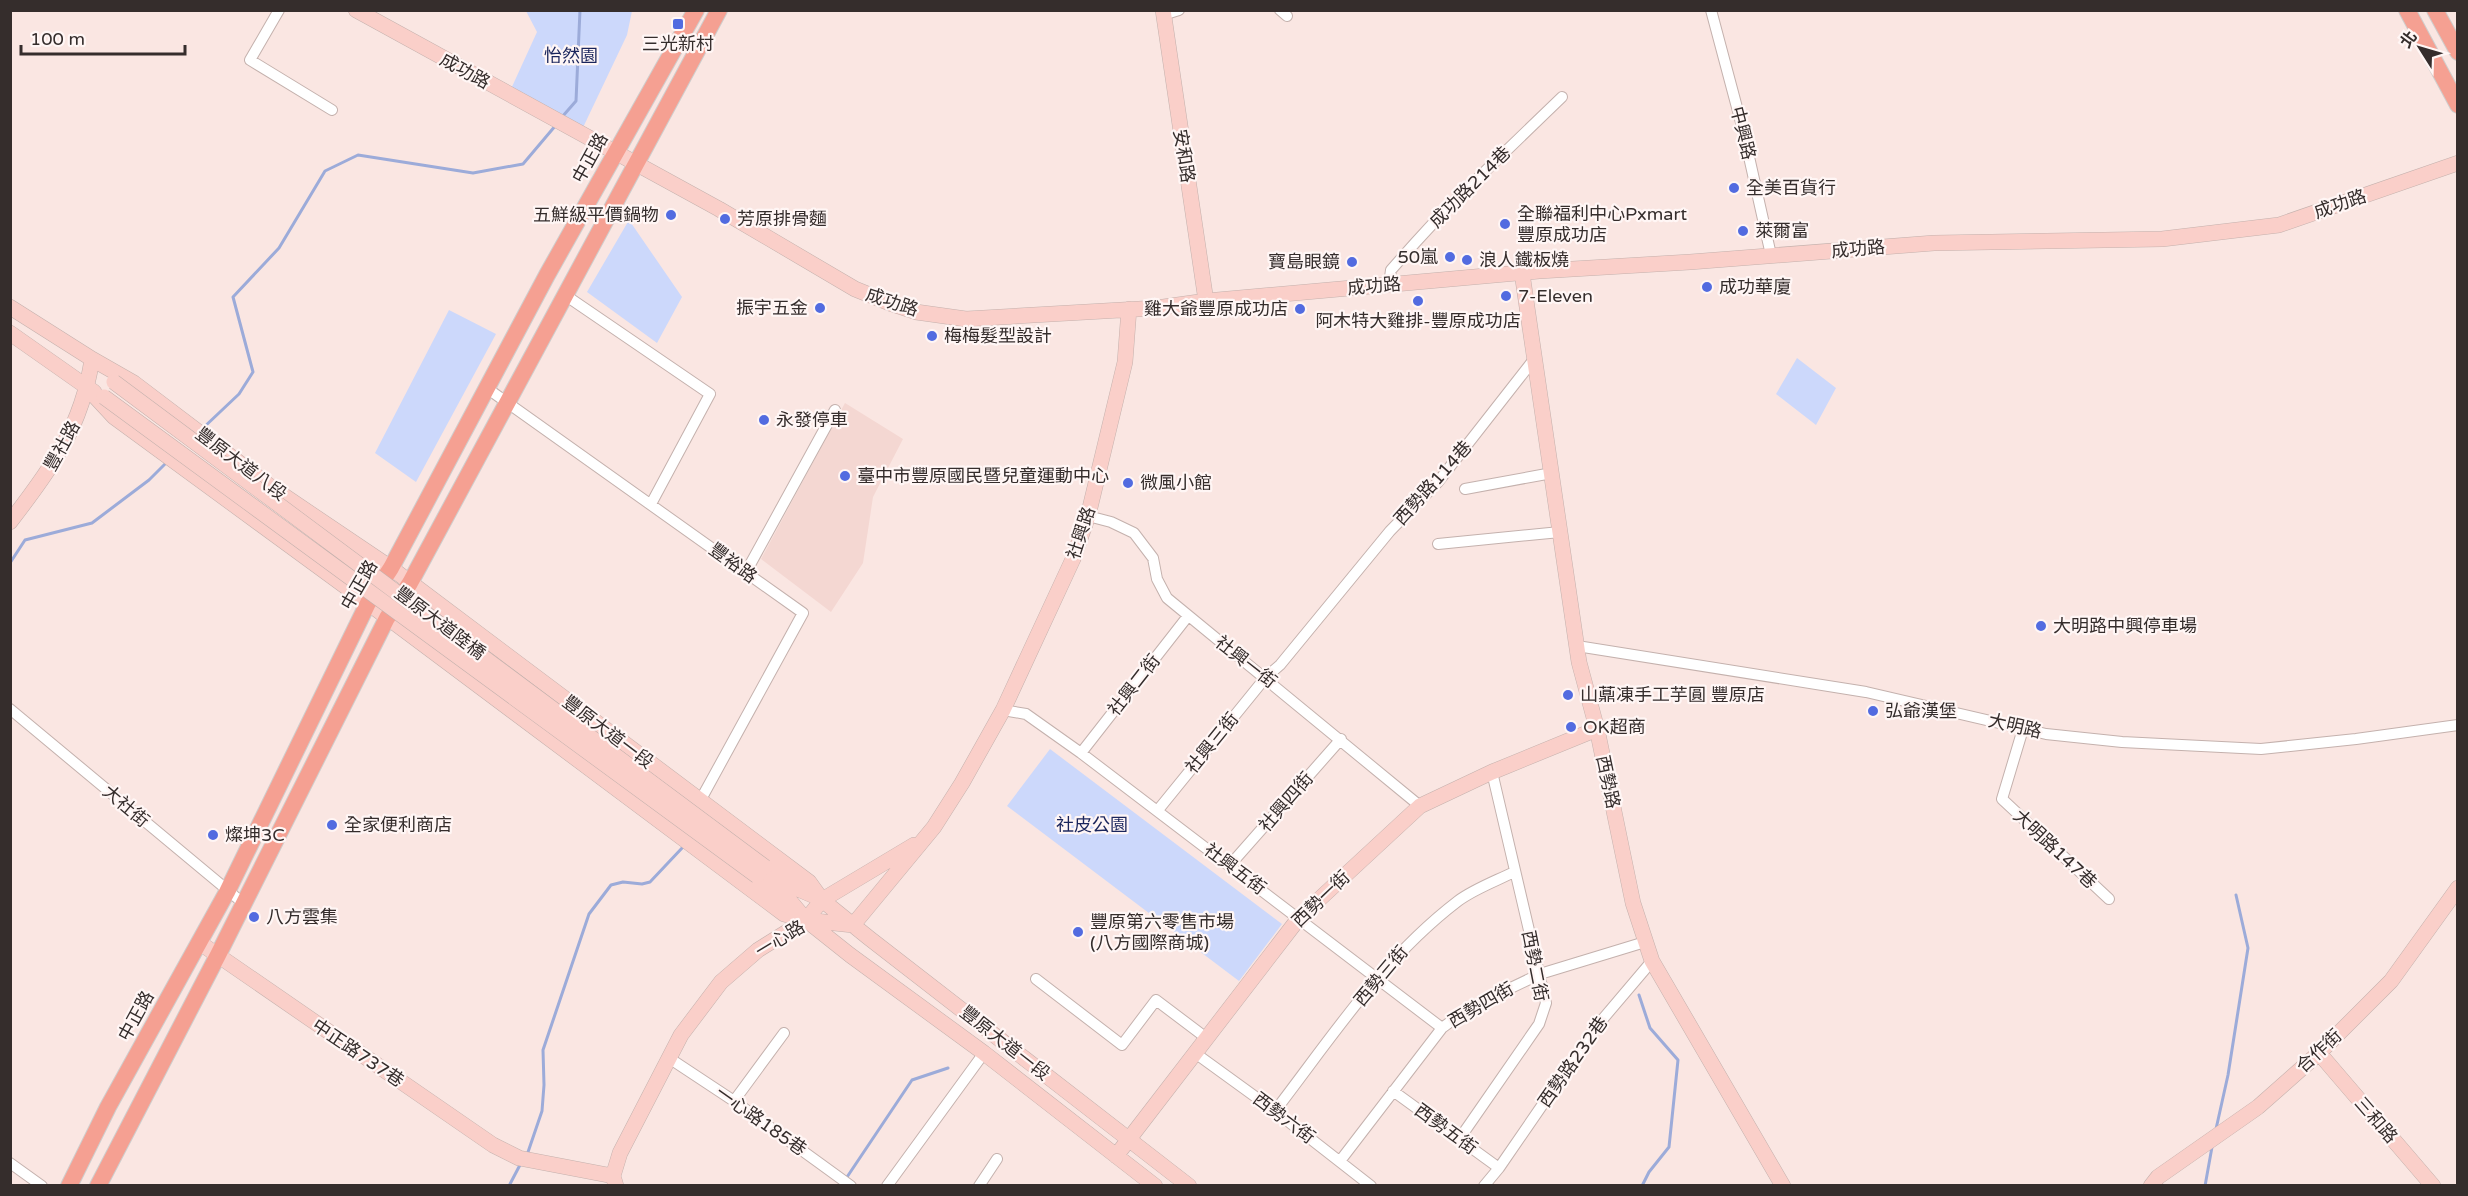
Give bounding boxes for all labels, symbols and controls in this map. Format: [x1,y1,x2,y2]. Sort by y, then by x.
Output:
marker: 三光新村 [671,17,685,31]
scale bar [21,18,184,56]
north arrow [2390,18,2450,78]
text: 北 [2396,27,2422,52]
text: 100 m [30,28,85,50]
place label: 三光新村 [642,33,714,55]
park label: 怡然園 [544,45,598,67]
street label: 成功路 [436,48,494,94]
street label: 中興路 [1726,104,1760,162]
street label: 安和路 [1169,128,1199,184]
street label: 中正路 [567,129,613,187]
street label: 成功路214巷 [1425,142,1515,232]
place label: 全美百貨行 [1746,177,1836,199]
marker: 全美百貨行 [1727,181,1741,195]
street label: 成功路 [2311,185,2369,223]
place label: 全聯福利中心Pxmart 豐原成功店 [1517,203,1687,246]
place label: 五鮮級平價鍋物 [533,204,659,226]
marker: 五鮮級平價鍋物 [664,208,678,222]
place label: 芳原排骨麵 [737,208,827,230]
marker: 芳原排骨麵 [718,212,732,226]
marker: 全聯福利中心Pxmart 豐原成功店 [1498,217,1512,231]
place label: 萊爾富 [1755,220,1809,242]
marker: 萊爾富 [1736,224,1750,238]
street label: 成功路 [1830,236,1886,262]
place label: 50嵐 [1397,246,1438,268]
place label: 浪人鐵板燒 [1479,249,1569,271]
marker: 50嵐 [1443,250,1457,264]
place label: 寶島眼鏡 [1268,251,1340,273]
marker: 浪人鐵板燒 [1460,253,1474,267]
marker: 寶島眼鏡 [1345,255,1359,269]
street label: 成功路 [1346,273,1402,299]
place label: 成功華廈 [1719,276,1791,298]
marker: 成功華廈 [1700,280,1714,294]
street label: 成功路 [863,283,921,321]
place label: 7-Eleven [1518,285,1593,307]
marker: 7-Eleven [1499,289,1513,303]
marker: 阿木特大雞排-豐原成功店 [1411,294,1425,308]
place label: 振宇五金 [736,297,808,319]
place label: 雞大爺豐原成功店 [1144,298,1288,320]
marker: 振宇五金 [813,301,827,315]
marker: 雞大爺豐原成功店 [1293,302,1307,316]
place label: 阿木特大雞排-豐原成功店 [1315,310,1521,332]
place label: 梅梅髮型設計 [944,325,1052,347]
marker: 梅梅髮型設計 [925,329,939,343]
place label: 永發停車 [776,409,848,431]
marker: 永發停車 [757,413,771,427]
street label: 豐社路 [39,417,85,475]
street label: 豐原大道八段 [191,423,291,505]
street label: 西勢路114巷 [1389,436,1477,530]
place label: 臺中市豐原國民暨兒童運動中心 [857,465,1109,487]
marker: 臺中市豐原國民暨兒童運動中心 [838,469,852,483]
place label: 微風小館 [1140,472,1212,494]
marker: 微風小館 [1121,476,1135,490]
street label: 社興路 [1062,504,1100,562]
street label: 豐裕路 [705,538,761,588]
street label: 中正路 [336,556,382,614]
street label: 豐原大道陸橋 [390,582,490,664]
place label: 大明路中興停車場 [2053,615,2197,637]
marker: 大明路中興停車場 [2034,619,2048,633]
street label: 社興一街 [1211,631,1281,693]
street label: 社興二街 [1103,650,1165,720]
place label: 山薡凍手工芋圓 豐原店 [1580,684,1765,706]
marker: 山薡凍手工芋圓 豐原店 [1561,688,1575,702]
street label: 豐原大道一段 [558,691,658,773]
place label: 弘爺漢堡 [1885,700,1957,722]
marker: 弘爺漢堡 [1866,704,1880,718]
street label: 社興三街 [1181,708,1243,778]
street label: 大明路 [1986,709,2044,743]
place label: OK超商 [1583,716,1646,738]
marker: OK超商 [1564,720,1578,734]
street label: 西勢路 [1592,753,1624,811]
street label: 社興四街 [1254,768,1318,836]
street label: 大社街 [98,780,154,832]
street label: 大明路147巷 [2009,805,2101,893]
place label: 全家便利商店 [344,814,452,836]
park label: 社皮公園 [1056,814,1128,836]
marker: 全家便利商店 [325,818,339,832]
place label: 燦坤3C [225,824,285,846]
marker: 燦坤3C [206,828,220,842]
street label: 社興五街 [1200,839,1270,899]
street label: 西勢一街 [1287,866,1355,932]
place label: 八方雲集 [266,906,338,928]
marker: 八方雲集 [247,910,261,924]
place label: 豐原第六零售市場 (八方國際商城) [1090,911,1234,954]
street label: 一心路 [751,916,809,962]
marker: 豐原第六零售市場 (八方國際商城) [1071,925,1085,939]
street label: 西勢二街 [1517,929,1553,1003]
street label: 西勢三街 [1349,941,1413,1011]
street label: 西勢四街 [1444,977,1518,1033]
street label: 中正路 [113,987,159,1045]
street label: 豐原大道一段 [956,1001,1054,1085]
street label: 西勢路232巷 [1534,1012,1612,1112]
street label: 中正路737巷 [308,1014,408,1092]
street label: 合作街 [2292,1025,2346,1077]
street label: 一心路185巷 [711,1082,811,1160]
street label: 西勢六街 [1249,1088,1319,1148]
street label: 三和路 [2350,1092,2402,1148]
street label: 西勢五街 [1410,1099,1482,1159]

